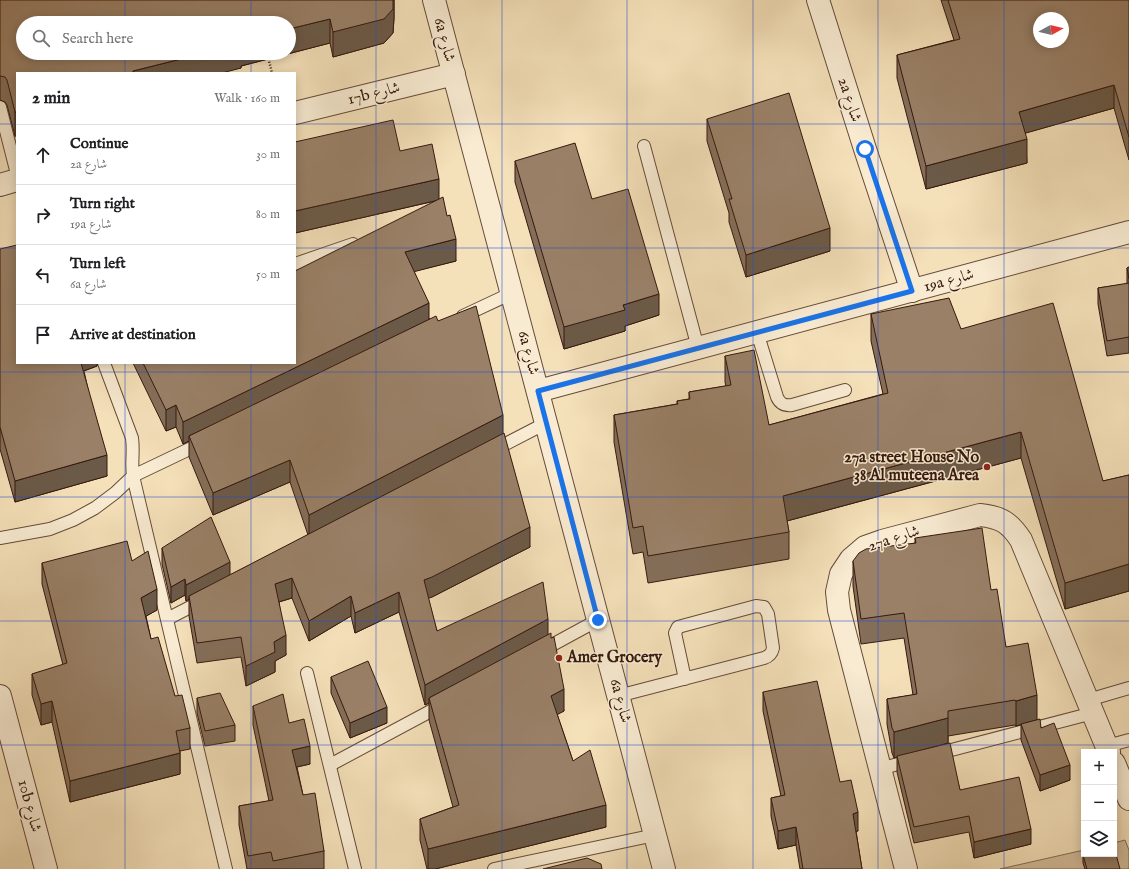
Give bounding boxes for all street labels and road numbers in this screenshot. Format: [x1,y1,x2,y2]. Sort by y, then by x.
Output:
street label: 6a شارع [427,16,459,65]
street label: 2a شارع [831,75,866,125]
street label: 17b شارع [346,78,403,112]
street label: 19a شارع [922,265,977,299]
street label: 6a شارع [511,329,543,378]
street label: 27a شارع [866,521,923,559]
street label: 6a شارع [603,677,635,726]
street label: 10b شارع [10,778,46,835]

